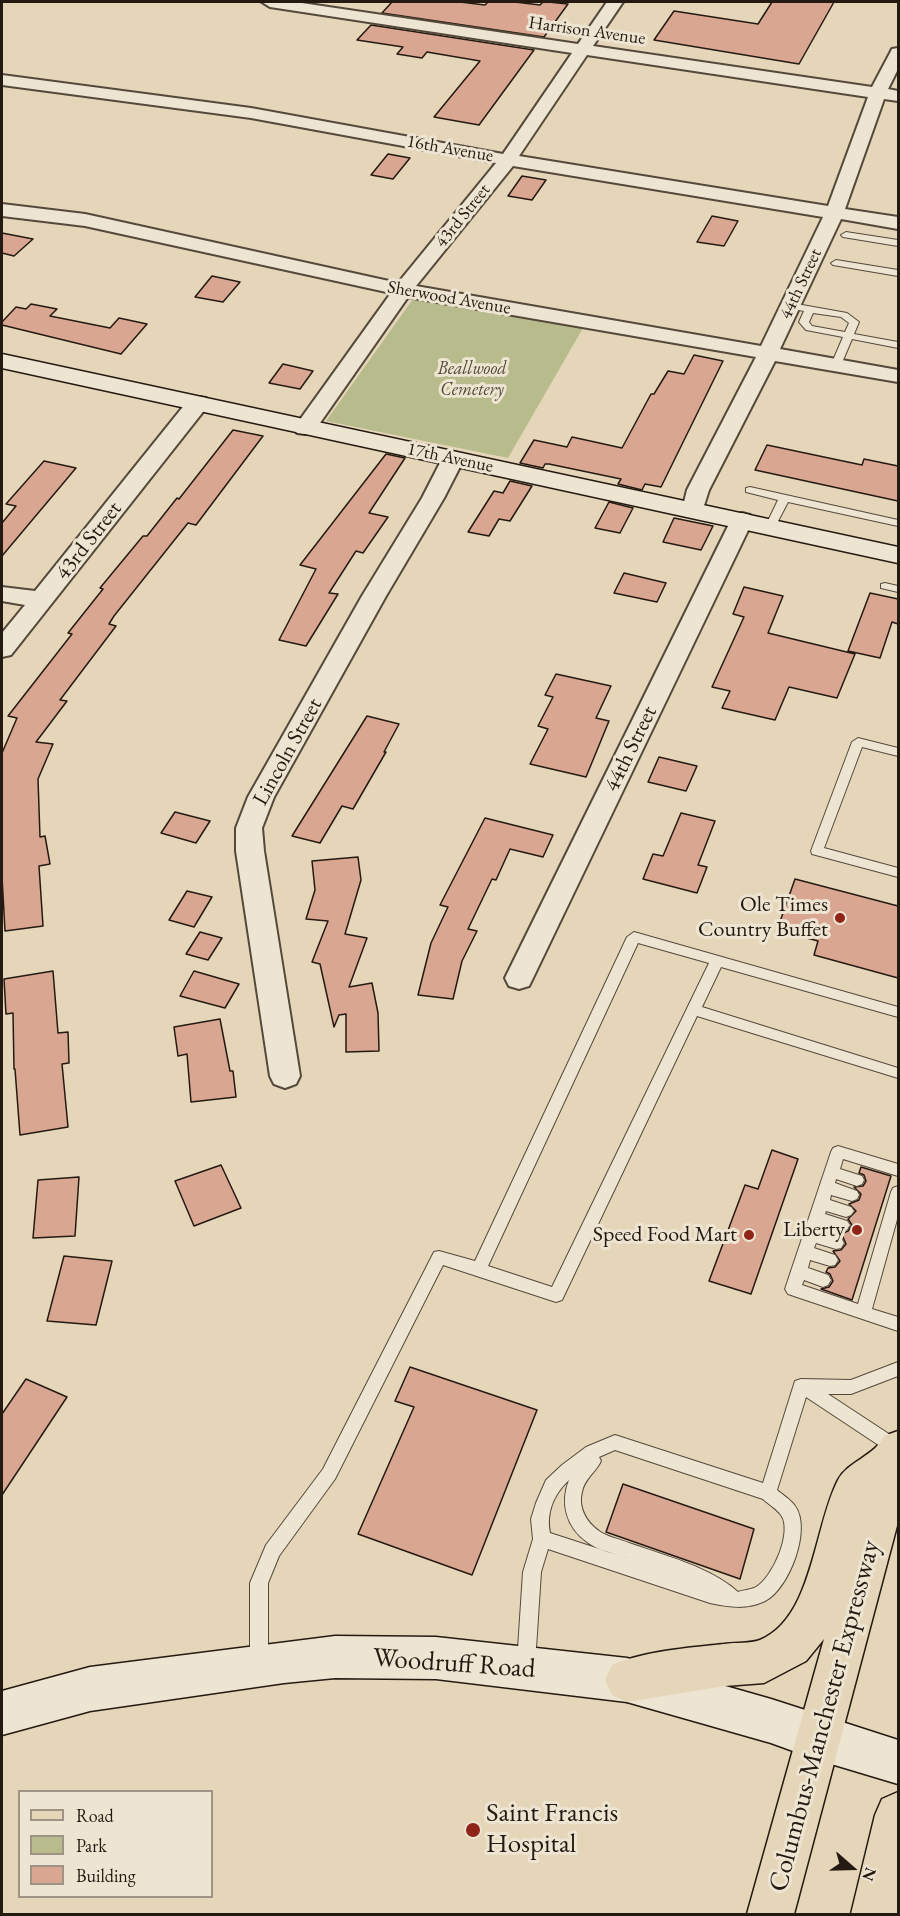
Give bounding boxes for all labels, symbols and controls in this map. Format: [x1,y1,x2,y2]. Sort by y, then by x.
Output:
street label: Harrison Avenue [527,12,647,50]
street label: 16th Avenue [405,131,495,167]
street label: 43rd Street [431,180,495,252]
street label: 44th Street [775,245,827,323]
street label: Sherwood Avenue [386,277,512,319]
park label: Beallwood Cemetery [437,358,507,400]
street label: 17th Avenue [405,438,495,478]
street label: 43rd Street [50,496,128,586]
street label: Lincoln Street [248,694,328,810]
street label: 44th Street [599,702,663,796]
place label: Ole Times Country Buffet [698,892,828,944]
marker: Ole Times Country Buffet [833,911,847,925]
place label: Liberty [783,1217,845,1243]
place label: Speed Food Mart [593,1222,737,1248]
marker: Liberty [850,1223,864,1237]
marker: Speed Food Mart [742,1228,756,1242]
street label: Columbus-Manchester Expressway [762,1537,888,1895]
street label: Woodruff Road [372,1642,536,1686]
legend [18,1790,213,1898]
place label: Saint Francis Hospital [486,1798,618,1861]
text: Road [76,1804,114,1827]
marker: Saint Francis Hospital [464,1821,482,1839]
text: Park [76,1834,107,1857]
north arrow [822,1838,882,1898]
text: Building [76,1864,136,1887]
text: N [857,1865,881,1884]

